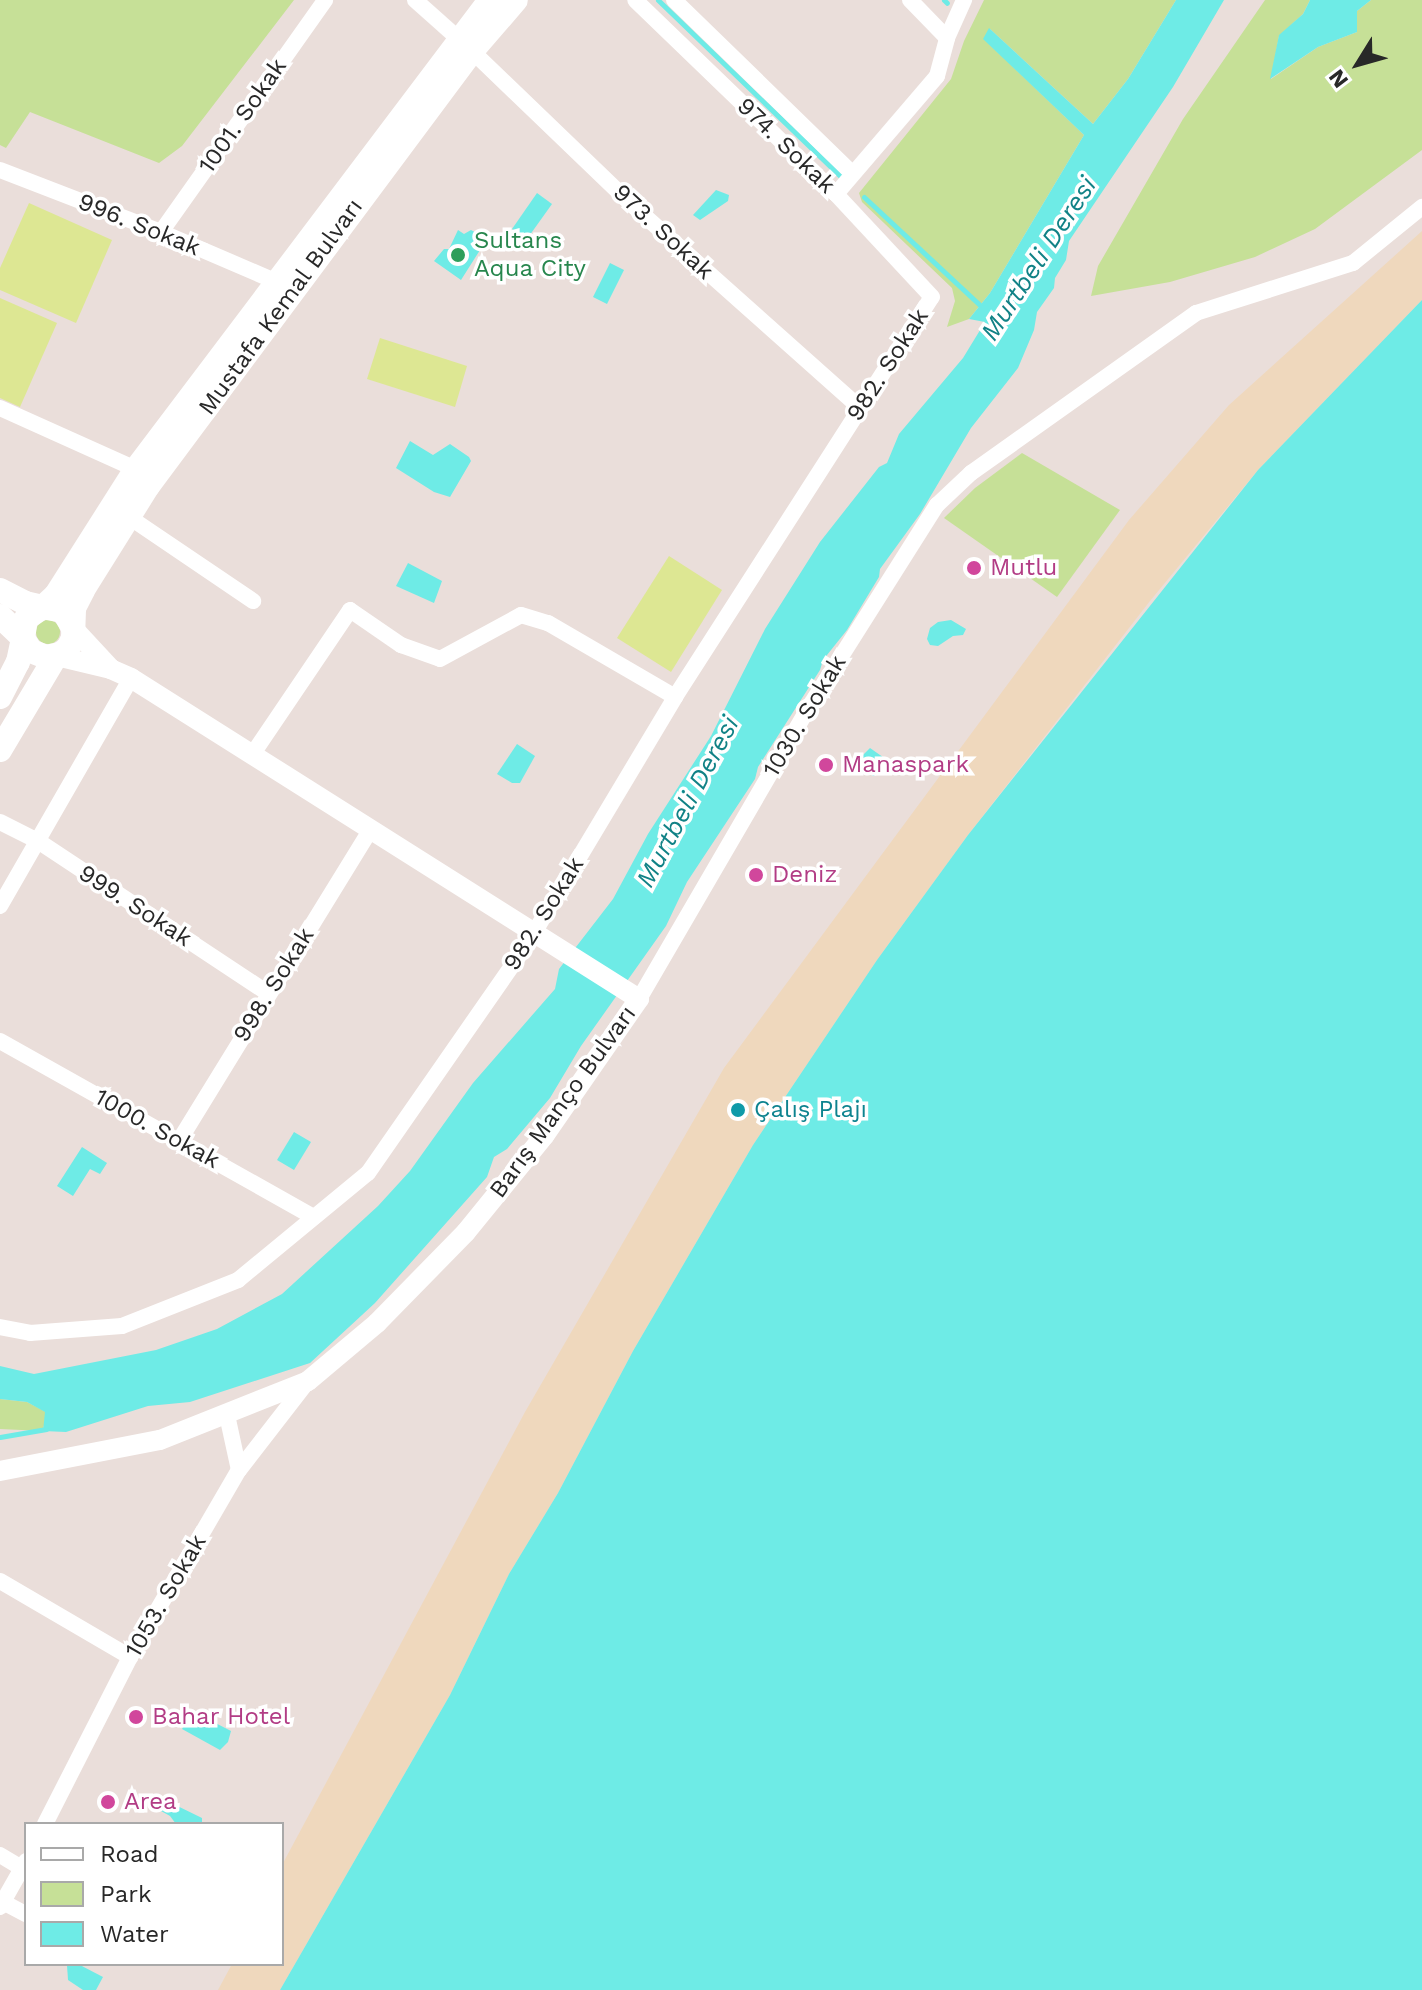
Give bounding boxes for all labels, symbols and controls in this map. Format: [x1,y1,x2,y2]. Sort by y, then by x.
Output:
north arrow [1318,24,1398,104]
street label: 1001. Sokak [193,53,293,179]
text: N [1324,65,1353,93]
street label: 974. Sokak [731,92,841,200]
water label: Murtbeli Deresi [974,171,1104,347]
street label: 973. Sokak [607,178,719,286]
street label: 996. Sokak [74,187,204,263]
street label: Mustafa Kemal Bulvarı [192,193,370,421]
place label: Sultans Aqua City [474,227,587,283]
marker: Sultans Aqua City [449,246,467,264]
street label: 982. Sokak [841,303,935,427]
place label: Mutlu [990,554,1057,582]
marker: Mutlu [965,559,983,577]
street label: 1030. Sokak [757,650,853,782]
water label: Murtbeli Deresi [630,711,746,893]
place label: Manaspark [842,751,969,779]
marker: Manaspark [817,756,835,774]
street label: 982. Sokak [498,852,590,976]
street label: 999. Sokak [73,859,197,953]
place label: Deniz [772,861,837,889]
marker: Deniz [747,866,765,884]
street label: 998. Sokak [228,923,320,1047]
street label: Barış Manço Bulvarı [484,1000,642,1204]
street label: 1000. Sokak [89,1083,225,1175]
place label: Çalış Plajı [754,1096,867,1124]
marker: Çalış Plajı [729,1101,747,1119]
street label: 1053. Sokak [119,1529,213,1663]
place label: Bahar Hotel [152,1703,291,1731]
marker: Bahar Hotel [127,1708,145,1726]
place label: Area [124,1788,177,1816]
marker: Area [99,1793,117,1811]
legend [24,1822,284,1966]
text: Road [100,1840,159,1868]
text: Park [100,1880,152,1908]
text: Water [100,1920,169,1948]

